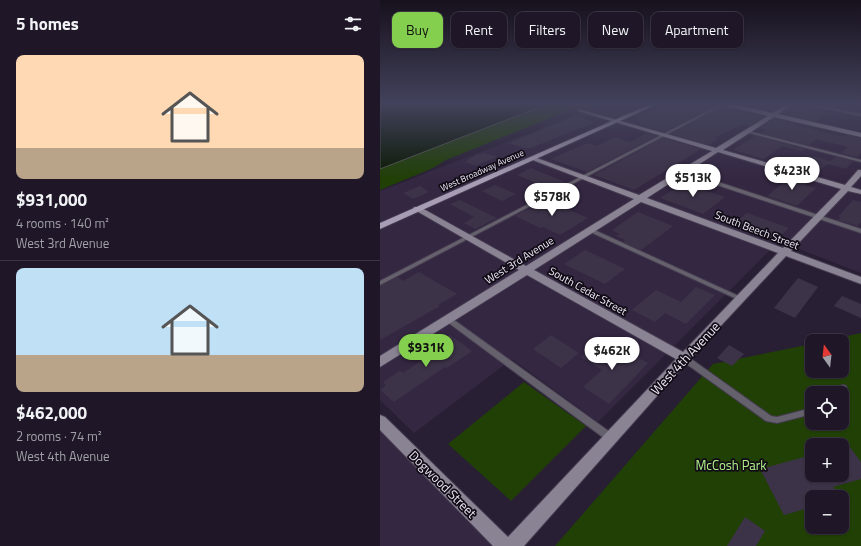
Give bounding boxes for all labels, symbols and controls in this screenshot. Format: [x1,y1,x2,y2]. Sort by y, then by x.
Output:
text: 5 homes [16,11,79,37]
chip: Buy [392,12,443,48]
chip: Rent [451,12,507,48]
chip: Filters [515,12,580,48]
chip: New [588,12,643,48]
chip: Apartment [651,12,743,48]
icon: filters [342,13,364,35]
icon: home [154,81,226,153]
street label: West Broadway Avenue [438,146,526,194]
pin: $423K [764,157,820,191]
text: $423K [774,160,810,180]
pin: $513K [665,164,721,198]
text: $513K [675,167,711,187]
pin: $578K [524,183,580,217]
text: $578K [534,186,570,206]
text: $931,000 [16,187,87,213]
street label: South Beech Street [713,207,802,253]
text: 4 rooms · 140 m² [16,213,109,233]
street label: West 3rd Avenue [481,232,557,288]
text: West 3rd Avenue [16,233,109,253]
street label: South Cedar Street [546,263,630,319]
icon: home [154,294,226,366]
street label: West 4th Avenue [646,317,724,399]
pin: $931K [398,334,454,368]
north arrow [805,334,849,378]
map controls [805,334,849,534]
text: $931K [408,337,444,357]
pin: $462K [584,337,640,371]
text: $462K [594,340,630,360]
button: locate [805,386,849,430]
text: $462,000 [16,400,87,426]
text: 2 rooms · 74 m² [16,426,102,446]
button: + [805,438,849,482]
text: West 4th Avenue [16,446,110,466]
street label: Dogwood Street [405,446,482,523]
park label: McCosh Park [695,455,767,475]
button: − [805,490,849,534]

